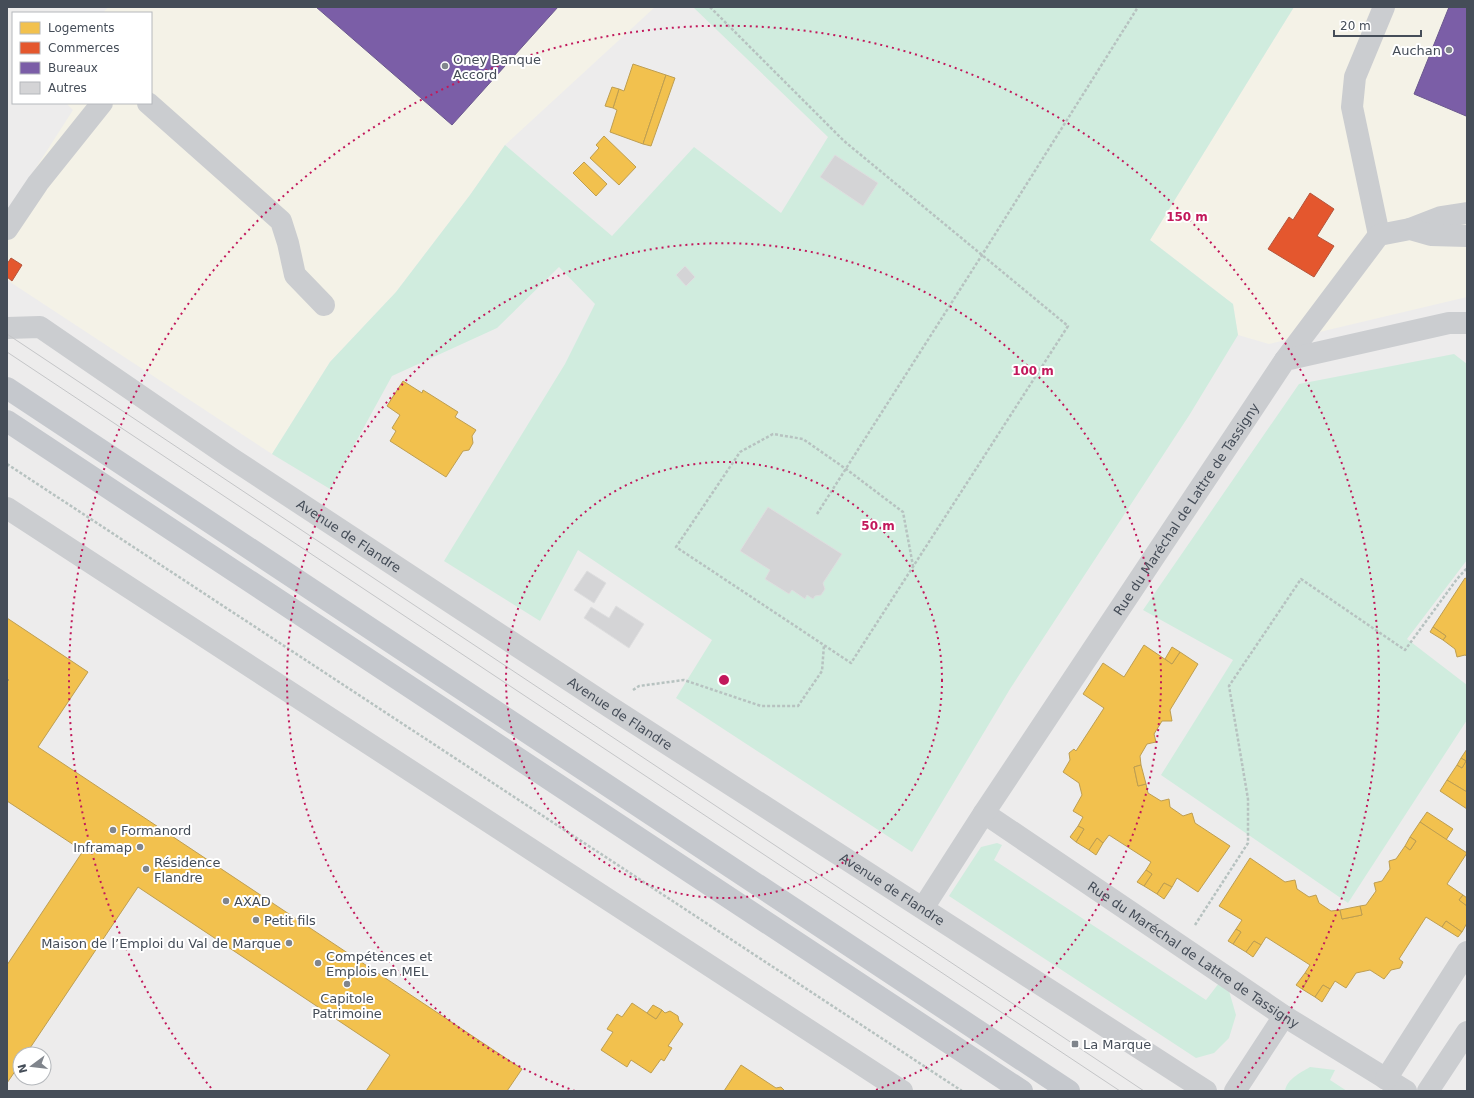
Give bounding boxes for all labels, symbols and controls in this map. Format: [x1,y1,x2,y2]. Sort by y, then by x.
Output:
legend [12,12,152,104]
scale bar [1334,12,1421,38]
text: 20 m [1340,19,1371,33]
text: Logements [48,21,114,35]
text: Commerces [48,41,119,55]
place label: Auchan [1392,43,1441,58]
marker: Auchan [1444,45,1454,55]
place label: Oney Banque Accord [453,52,541,82]
text: Bureaux [48,61,98,75]
marker: Oney Banque Accord [440,61,450,71]
text: Autres [48,81,87,95]
text: 150 m [1166,210,1208,224]
text: 100 m [1012,364,1054,378]
street label: Rue du Maréchal de Lattre de Tassigny [1110,400,1262,618]
street label: Avenue de Flandre [294,496,404,575]
text: 50 m [861,519,895,533]
centre of rings [717,673,731,687]
street label: Avenue de Flandre [565,674,675,753]
place label: Formanord [121,823,191,838]
marker: Formanord [108,825,118,835]
place label: Inframap [73,840,132,855]
marker: Inframap [135,842,145,852]
street label: Avenue de Flandre [837,850,948,928]
place label: Résidence Flandre [154,855,220,885]
marker: Résidence Flandre [141,864,151,874]
street label: Rue du Maréchal de Lattre de Tassigny [1085,878,1302,1031]
place label: AXAD [234,894,271,909]
marker: AXAD [221,896,231,906]
place label: Petit fils [264,913,316,928]
marker: Petit fils [251,915,261,925]
place label: Maison de l’Emploi du Val de Marque [41,936,281,951]
marker: Maison de l’Emploi du Val de Marque [284,938,294,948]
place label: Compétences et Emplois en MEL [326,949,432,979]
marker: Compétences et Emplois en MEL [313,958,323,968]
marker: Capitole Patrimoine [342,979,352,989]
place label: Capitole Patrimoine [312,991,382,1021]
place label: La Marque [1083,1037,1151,1052]
marker: La Marque [1070,1039,1080,1049]
north arrow [12,1046,52,1086]
text: N [15,1062,30,1075]

